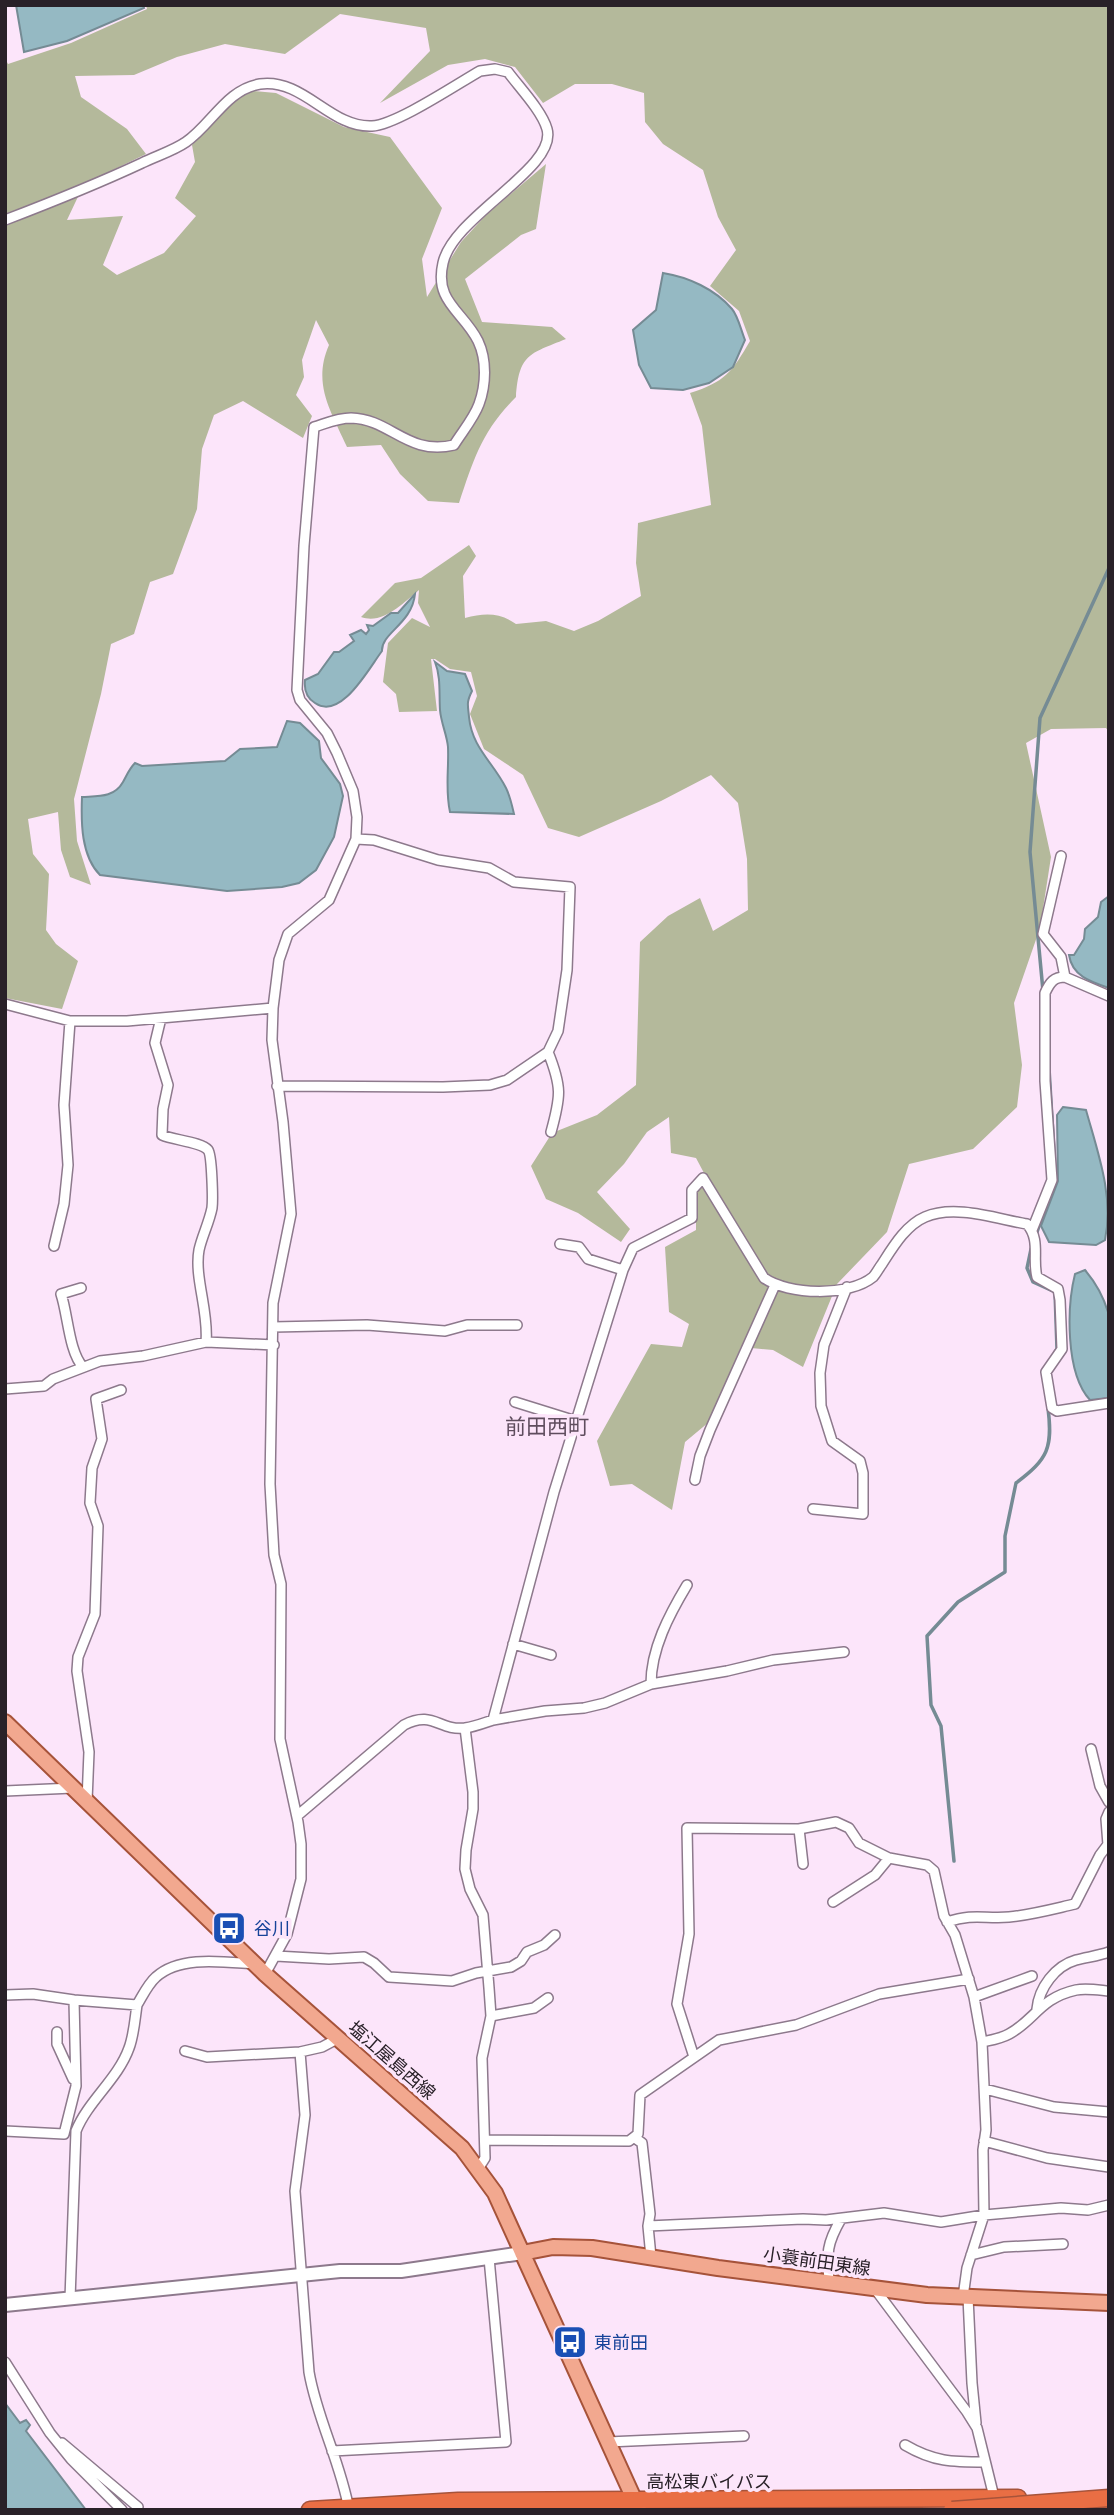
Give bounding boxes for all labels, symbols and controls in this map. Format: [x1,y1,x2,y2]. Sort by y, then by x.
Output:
district label: 前田西町 [505,1413,589,1440]
bus stop icon: 谷川 [210,1909,248,1947]
place label: 谷川 [254,1917,290,1940]
street label: 塩江屋島西線 [344,2016,440,2104]
street label: 小蓑前田東線 [762,2242,872,2280]
bus stop icon: 東前田 [551,2323,589,2361]
place label: 東前田 [594,2331,648,2354]
street label: 高松東バイパス [646,2470,772,2493]

